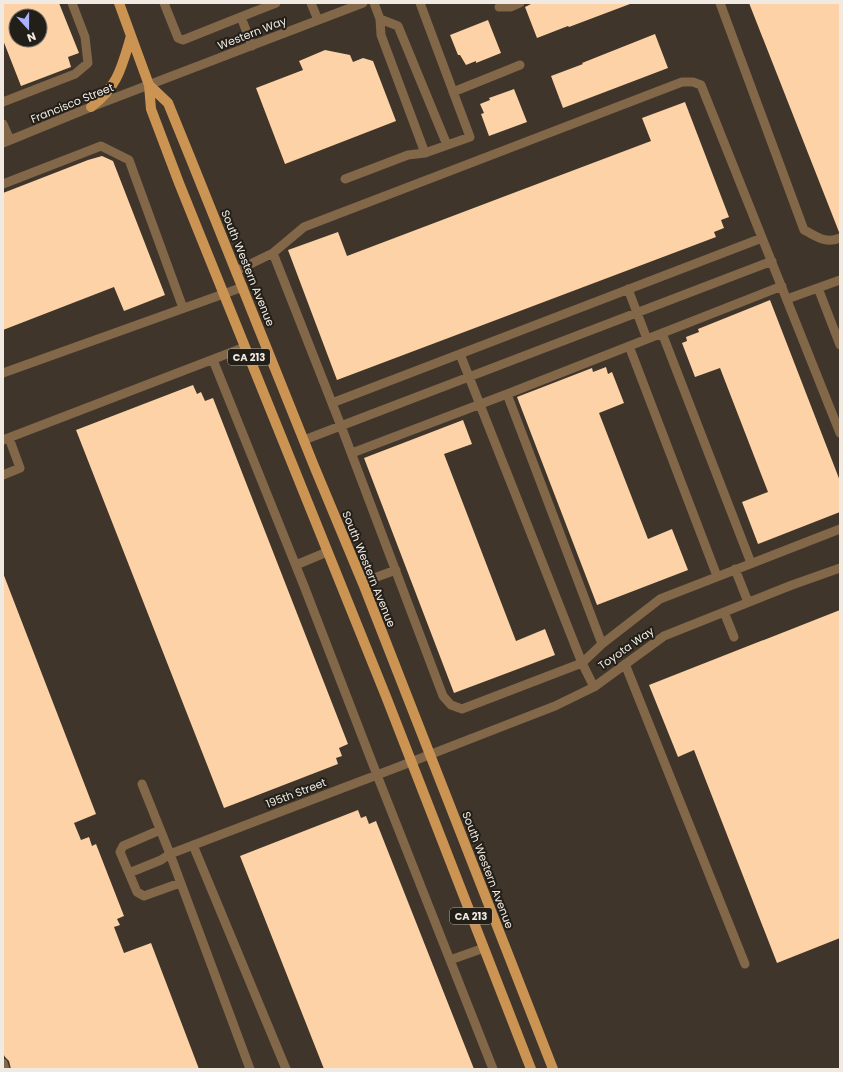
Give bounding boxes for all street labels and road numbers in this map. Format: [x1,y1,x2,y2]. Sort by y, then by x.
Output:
street label: Western Way [215,12,289,53]
street label: Francisco Street [28,79,116,127]
street label: South Western Avenue [217,208,279,329]
road number: CA 213 [228,349,270,365]
street label: South Western Avenue [338,509,400,630]
street label: Toyota Way [595,622,658,673]
street label: 195th Street [263,774,329,812]
street label: South Western Avenue [458,809,518,931]
road number: CA 213 [450,908,492,924]

